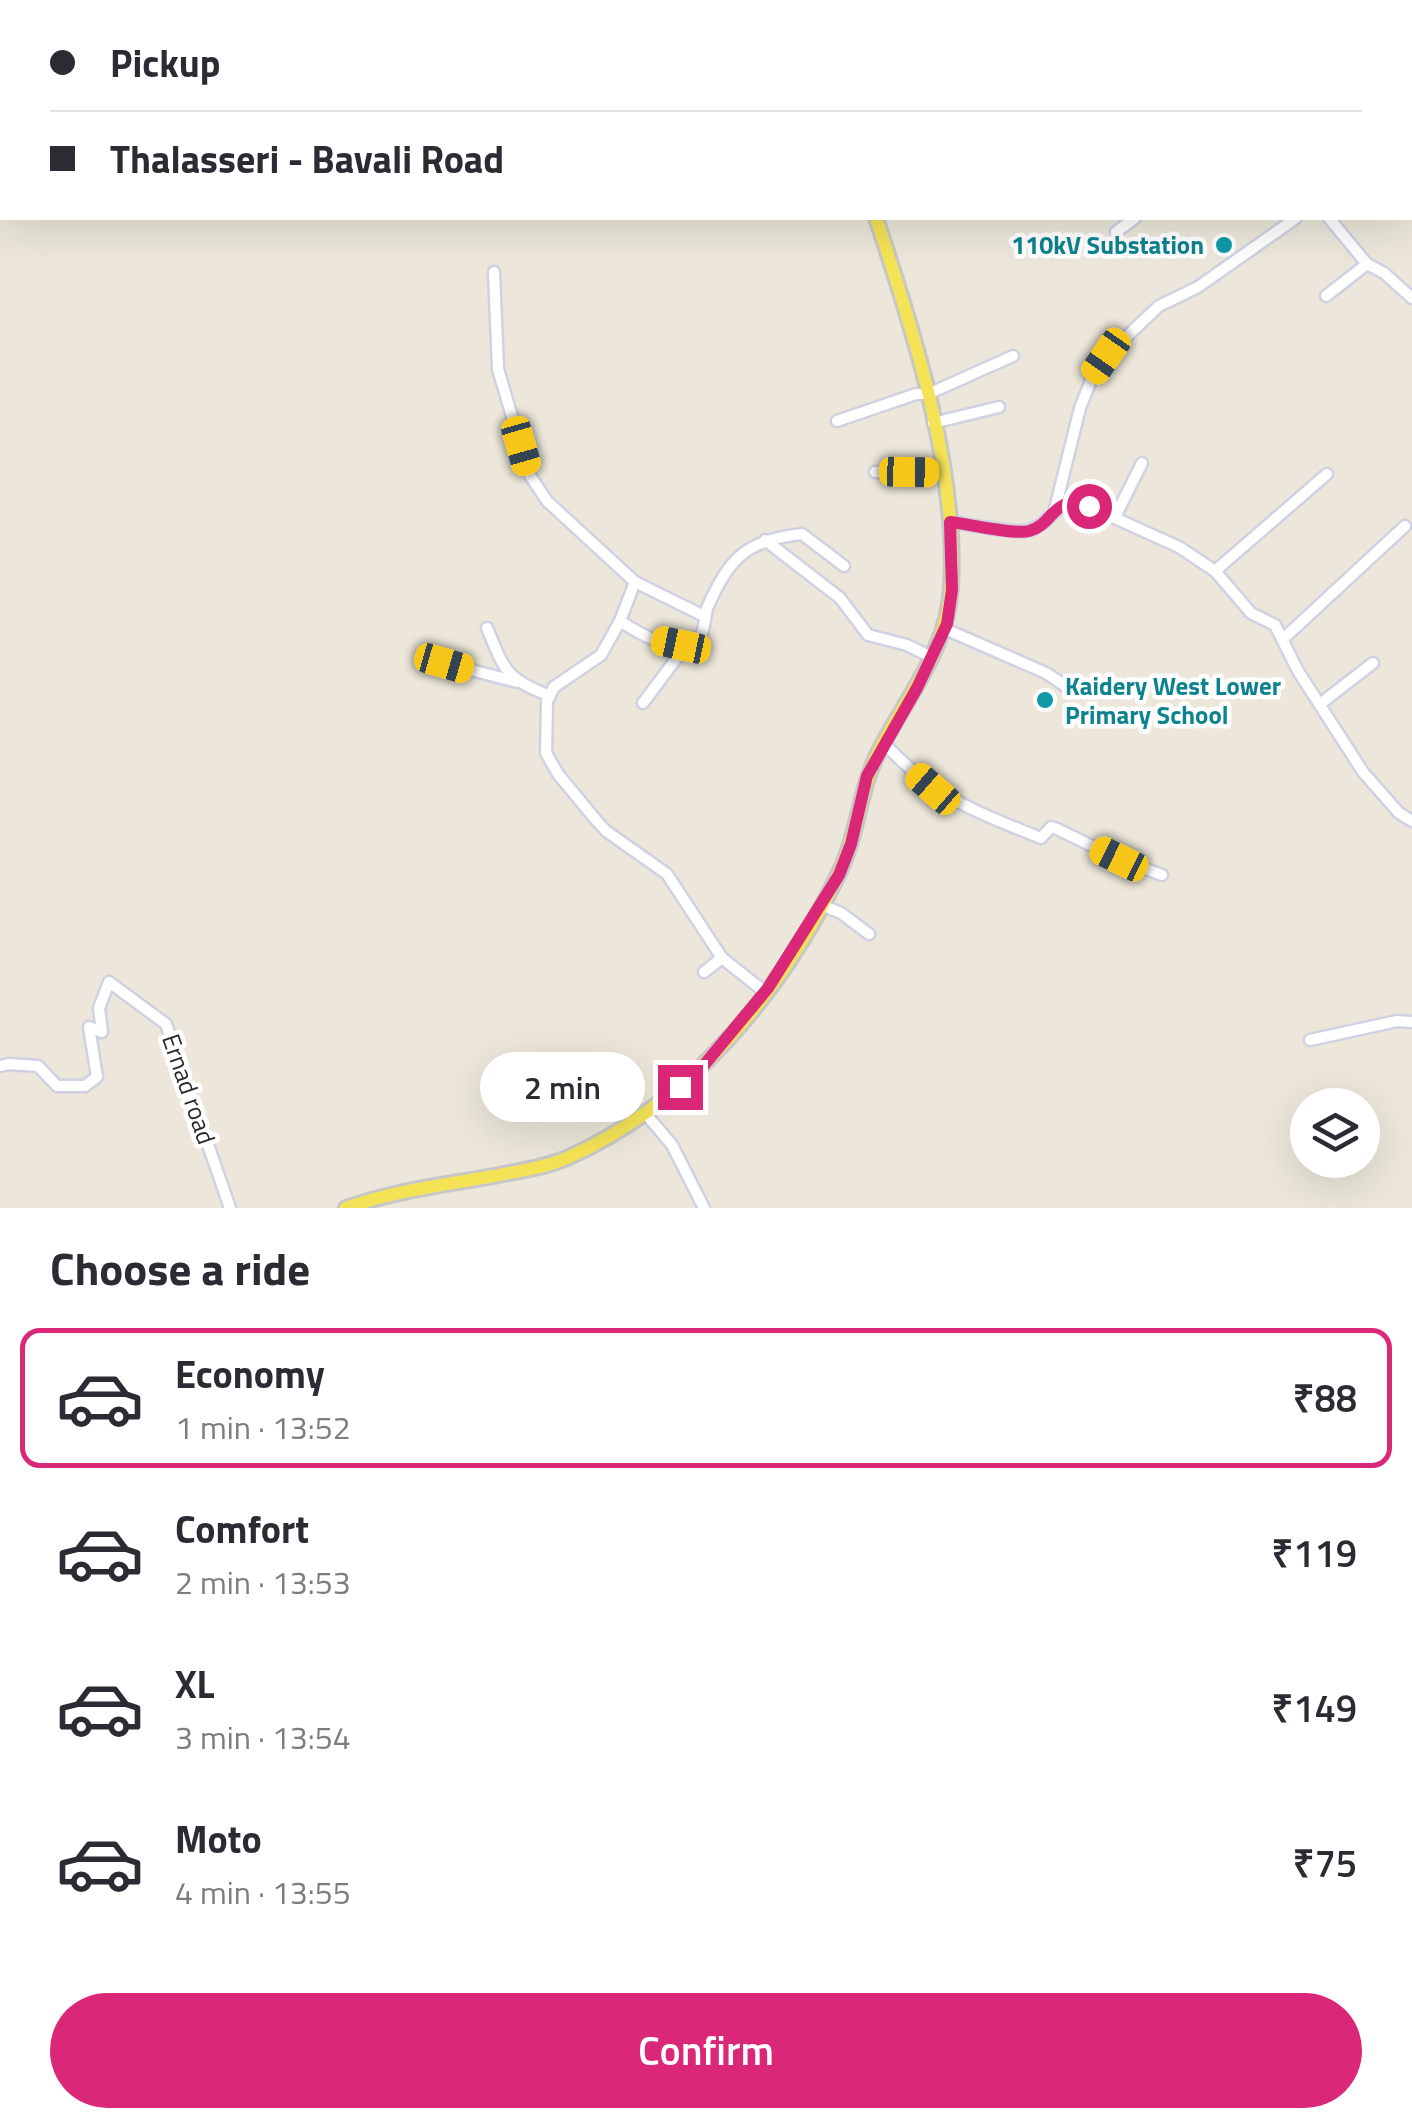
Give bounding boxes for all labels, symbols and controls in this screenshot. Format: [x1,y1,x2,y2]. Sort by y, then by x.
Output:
text: Pickup [110,34,220,92]
text: Thalasseri - Bavali Road [110,130,504,188]
place label: 110kV Substation [1011,226,1204,264]
marker: 110kV Substation [1213,234,1235,256]
car [1077,323,1135,389]
car [498,413,544,479]
car [879,456,939,488]
route start [1067,484,1112,529]
car [649,624,713,666]
car [411,640,477,686]
place label: Kaidery West Lower Primary School [1065,667,1281,734]
marker: Kaidery West Lower Primary School [1034,689,1056,711]
car [901,758,965,820]
car [1085,832,1153,886]
street label: Ernad road [152,1029,226,1149]
callout: 2 min [480,1052,645,1122]
text: 2 min [524,1063,601,1111]
route end [658,1065,703,1110]
map controls [1290,1088,1380,1178]
button: layers [1290,1088,1380,1178]
text: Choose a ride [50,1234,310,1302]
text: Economy [175,1345,325,1403]
icon: car [55,1353,145,1443]
text: ₹88 [1293,1369,1357,1427]
text: 1 min · 13:52 [175,1403,351,1451]
text: Comfort [175,1500,309,1558]
icon: car [55,1508,145,1598]
text: ₹119 [1271,1524,1357,1582]
text: 2 min · 13:53 [175,1558,351,1606]
text: XL [175,1655,215,1713]
icon: car [55,1663,145,1753]
text: ₹149 [1271,1679,1357,1737]
text: 3 min · 13:54 [175,1713,351,1761]
text: Moto [175,1810,262,1868]
icon: car [55,1818,145,1908]
text: ₹75 [1293,1834,1357,1892]
text: 4 min · 13:55 [175,1868,351,1916]
button: Confirm [50,1993,1362,2108]

